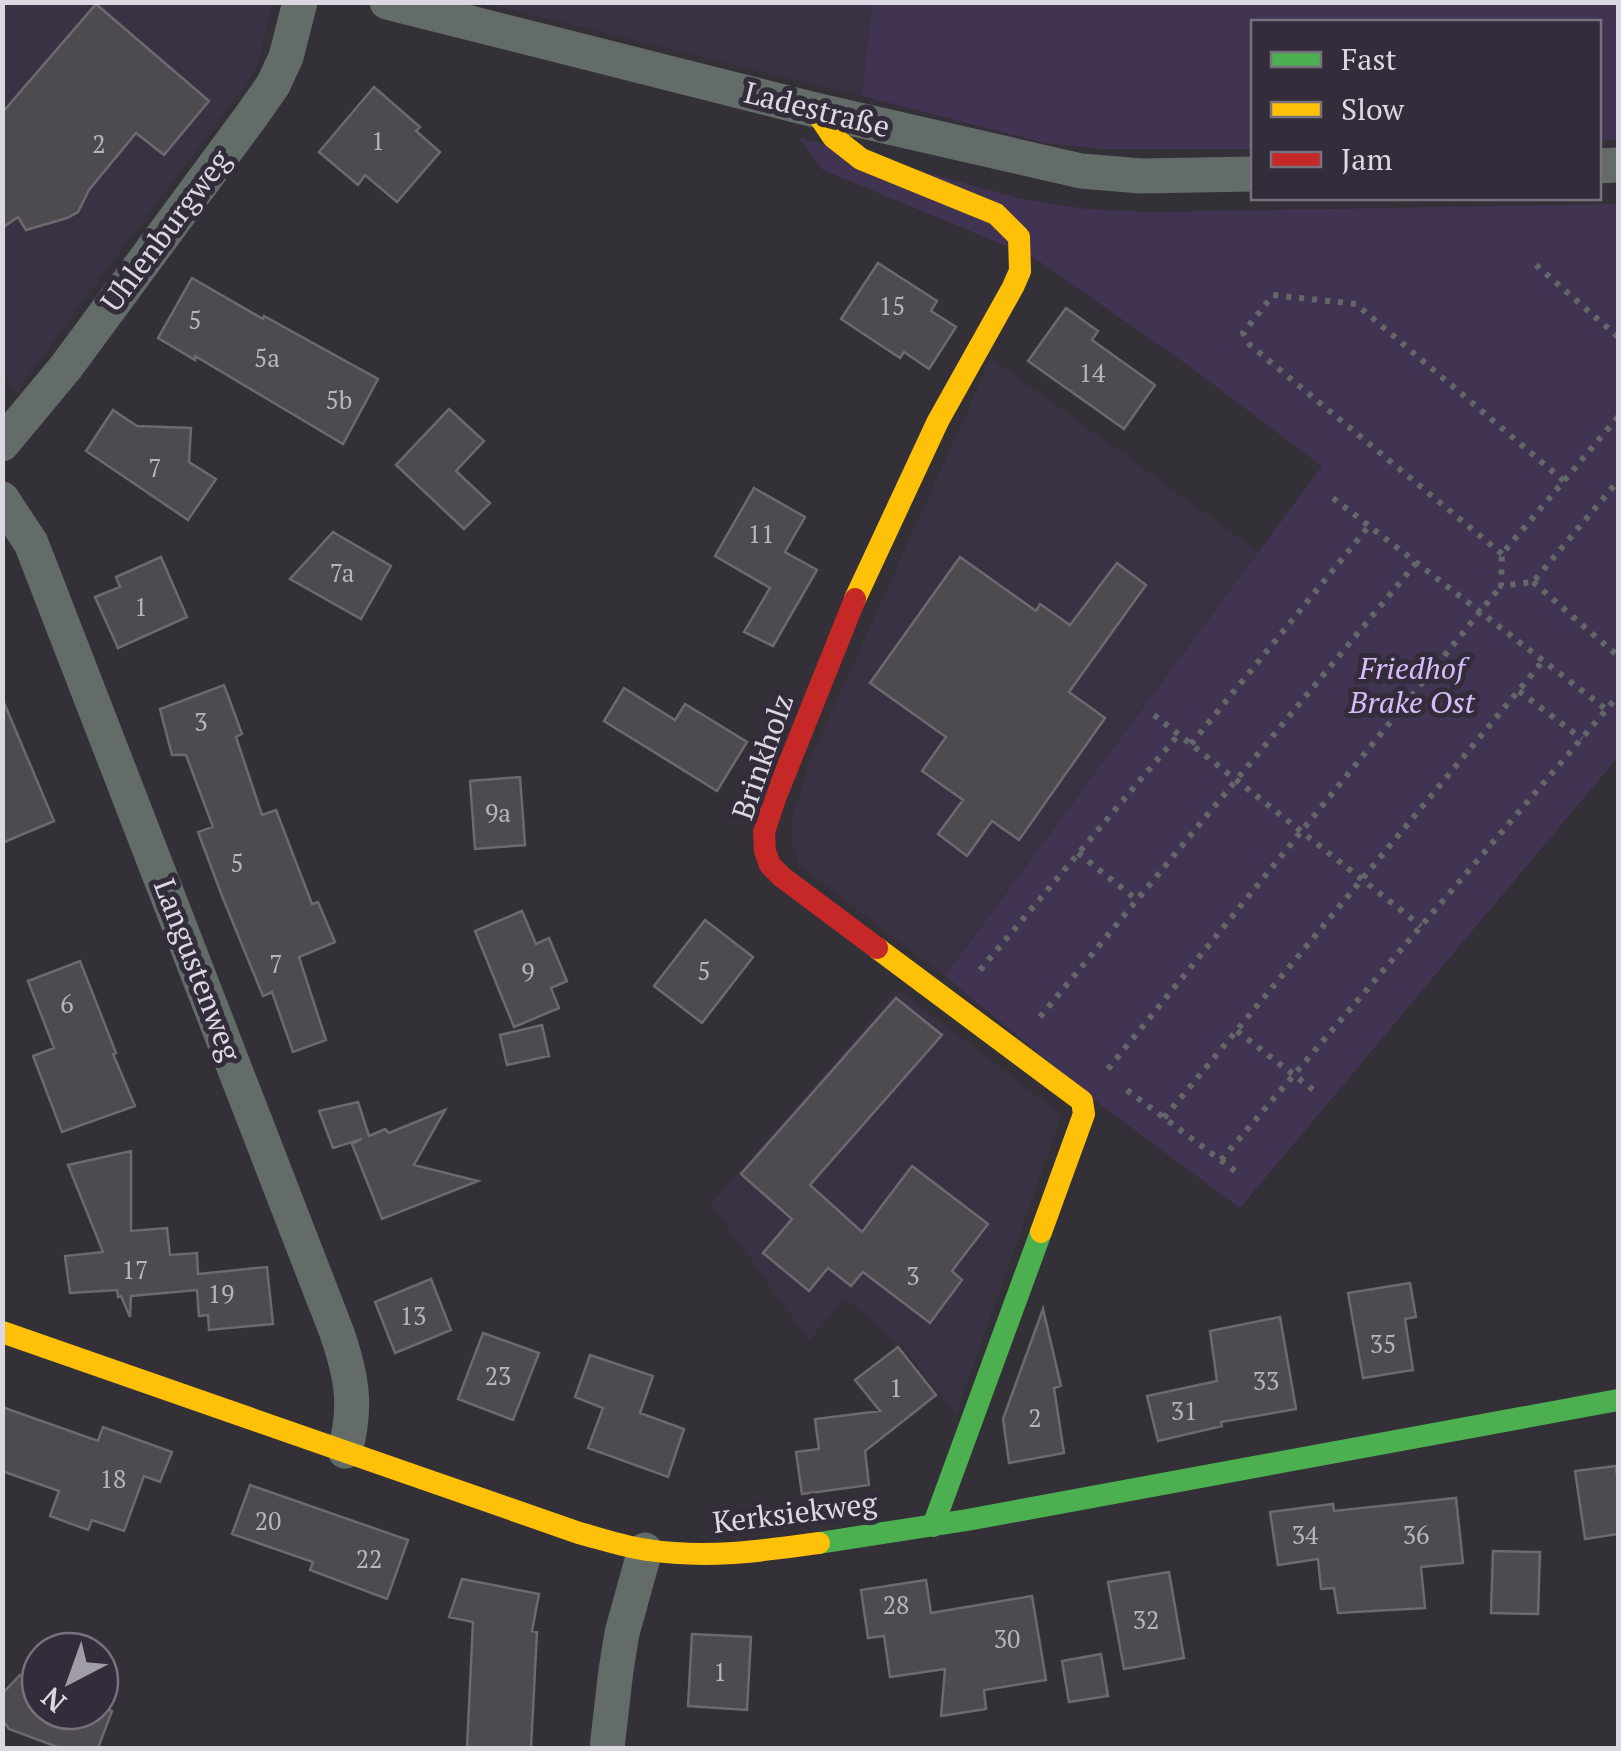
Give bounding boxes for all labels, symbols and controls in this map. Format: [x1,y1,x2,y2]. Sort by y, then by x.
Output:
legend [1251,20,1601,200]
text: Fast [1341,39,1397,79]
street label: Ladestraße [740,72,894,146]
text: Slow [1341,89,1405,129]
house number: 1 [371,124,385,157]
house number: 2 [92,127,106,160]
text: Jam [1341,139,1392,179]
street label: Uhlenburgweg [91,140,240,319]
house number: 15 [879,289,905,322]
house number: 5 [188,303,202,336]
house number: 5a [254,341,280,374]
house number: 14 [1079,356,1106,389]
house number: 5b [326,383,352,416]
house number: 7 [148,451,162,484]
house number: 11 [748,517,774,550]
house number: 7a [330,556,355,589]
house number: 1 [134,590,148,623]
park label: Friedhof Brake Ost [1348,648,1476,722]
street label: Brinkholz [722,689,802,825]
house number: 3 [194,705,208,738]
house number: 9a [485,796,511,829]
house number: 5 [230,846,244,879]
street label: Langustenweg [145,873,251,1067]
house number: 7 [269,947,283,980]
house number: 5 [697,954,711,987]
house number: 9 [521,955,535,988]
house number: 6 [60,987,74,1020]
house number: 17 [122,1253,148,1286]
house number: 3 [906,1259,920,1292]
house number: 19 [208,1277,234,1310]
house number: 13 [400,1299,426,1332]
house number: 35 [1370,1327,1396,1360]
house number: 23 [485,1359,511,1392]
house number: 33 [1253,1364,1279,1397]
house number: 1 [889,1371,903,1404]
house number: 31 [1171,1394,1197,1427]
house number: 2 [1028,1401,1042,1434]
house number: 18 [100,1462,126,1495]
street label: Kerksiekweg [711,1482,880,1542]
house number: 20 [255,1504,281,1537]
house number: 34 [1292,1518,1319,1551]
house number: 36 [1403,1518,1429,1551]
house number: 22 [356,1542,382,1575]
house number: 28 [883,1588,909,1621]
house number: 32 [1133,1603,1159,1636]
house number: 30 [994,1622,1020,1655]
north arrow [20,1631,120,1731]
house number: 1 [713,1655,727,1688]
text: N [33,1679,73,1721]

